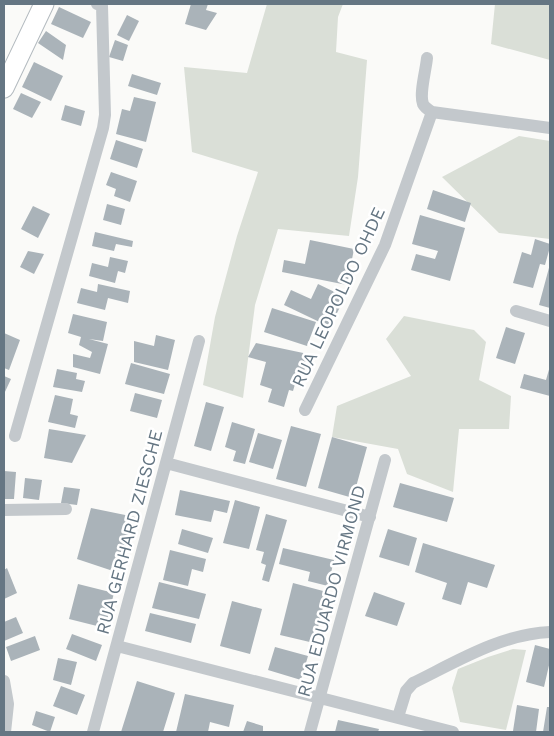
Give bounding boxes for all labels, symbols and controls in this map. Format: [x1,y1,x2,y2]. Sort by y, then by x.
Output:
street label: RUA LEOPOLDO OHDE [287,204,389,390]
street label: RUA GERHARD ZIESCHE [92,427,166,637]
street label: RUA EDUARDO VIRMOND [293,483,369,699]

